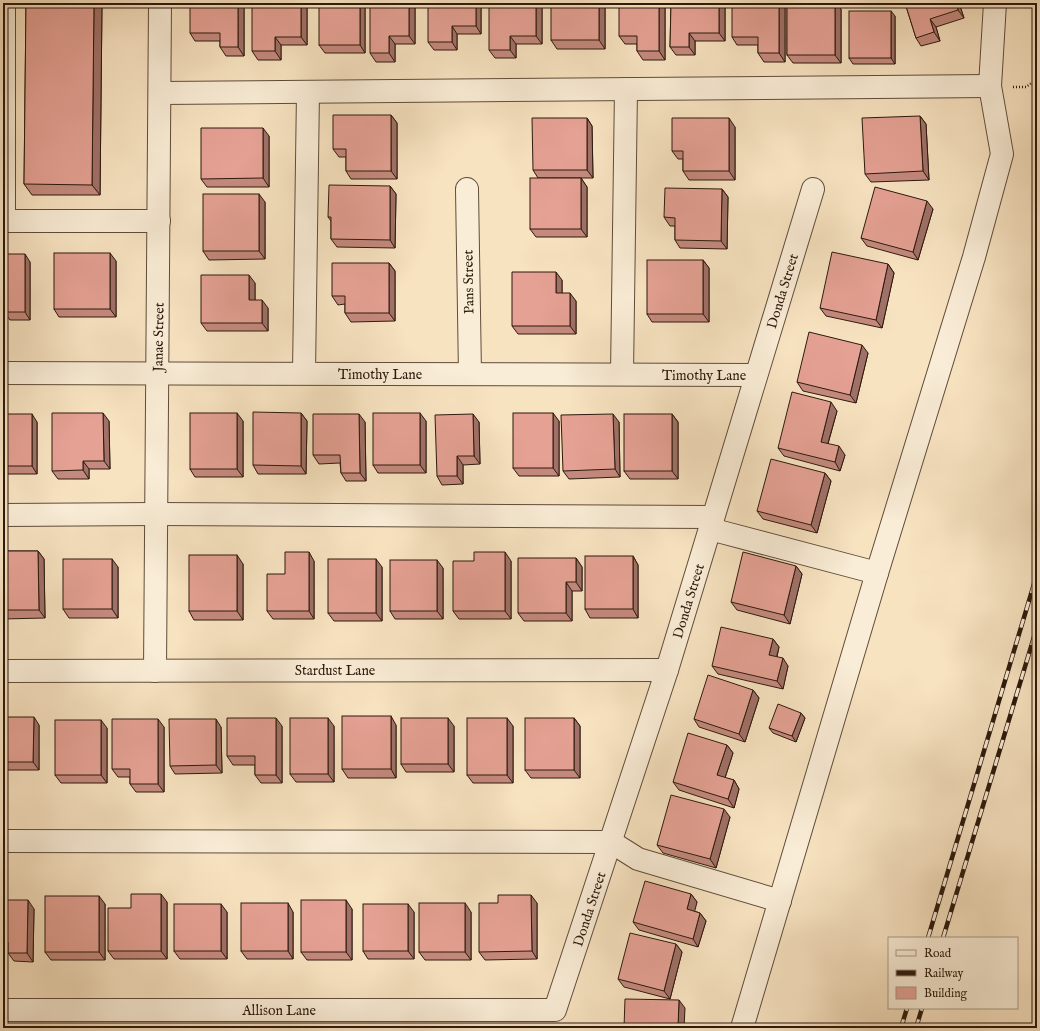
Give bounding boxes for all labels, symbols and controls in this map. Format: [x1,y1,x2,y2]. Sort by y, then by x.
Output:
street label: Pans Street [459,250,479,314]
street label: Donda Street [763,251,803,331]
street label: Janae Street [149,302,169,374]
street label: Timothy Lane [338,366,423,384]
street label: Timothy Lane [662,367,747,385]
street label: Donda Street [669,561,709,641]
street label: Stardust Lane [295,662,376,680]
street label: Donda Street [569,869,611,949]
legend [888,937,1018,1009]
text: Road [924,946,952,961]
text: Railway [924,966,963,981]
text: Building [924,986,968,1001]
street label: Allison Lane [241,1002,316,1020]

